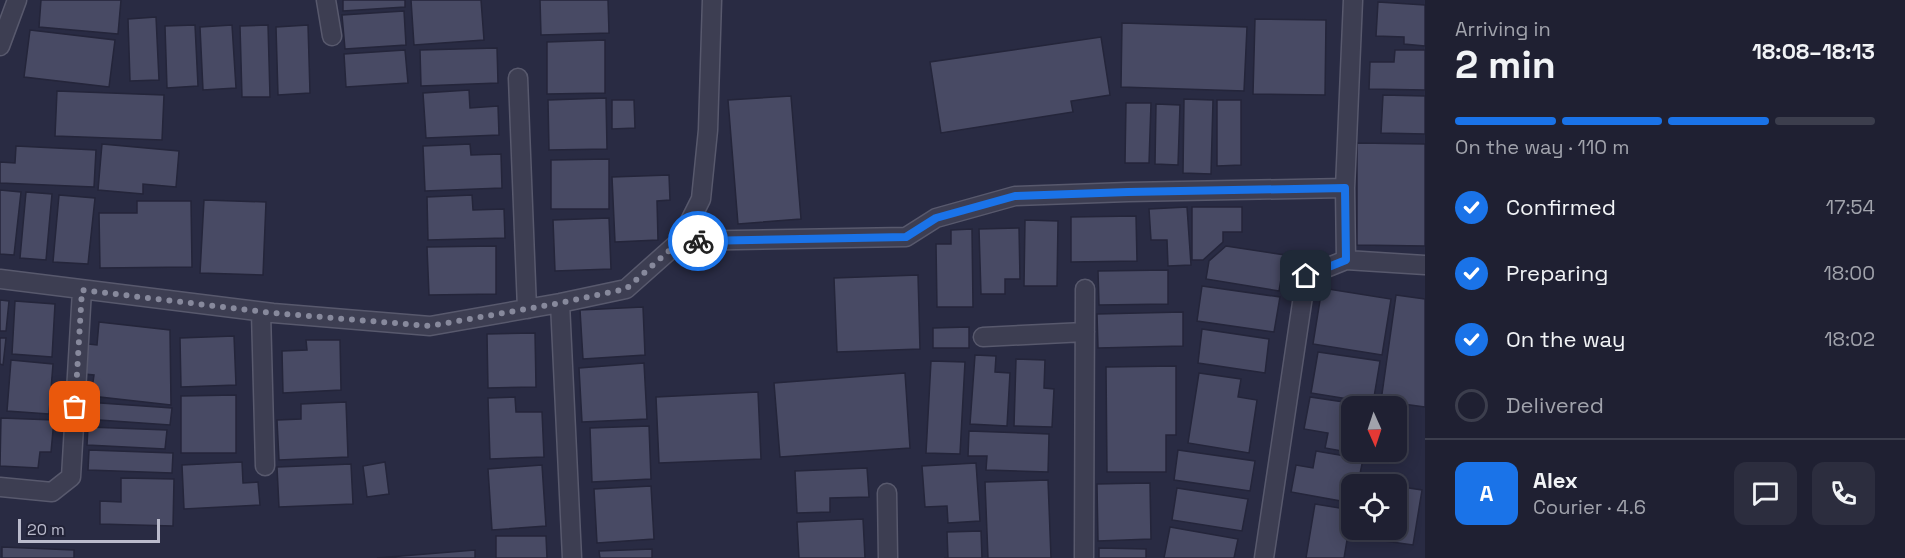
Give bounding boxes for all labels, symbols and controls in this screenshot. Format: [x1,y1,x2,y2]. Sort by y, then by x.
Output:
text: Arriving in [1455,16,1551,42]
text: 18:08–18:13 [1752,37,1875,65]
text: 2 min [1455,40,1556,89]
text: On the way · 110 m [1455,134,1629,160]
icon: check [1455,191,1488,224]
text: Confirmed [1506,193,1616,221]
text: 17:54 [1826,194,1875,220]
courier [668,211,728,271]
icon: bike [682,225,715,258]
pin [1280,250,1331,301]
icon: check [1455,257,1488,290]
icon: home [1289,259,1322,292]
text: Preparing [1506,259,1608,287]
text: 18:00 [1823,260,1875,286]
icon: check [1455,323,1488,356]
text: On the way [1506,325,1625,353]
text: 18:02 [1824,326,1875,352]
pin [49,381,100,432]
icon: bag [58,390,91,423]
text: Delivered [1506,391,1604,419]
north arrow [1341,396,1407,462]
map controls [1341,396,1407,540]
button: chat [1734,462,1797,525]
button: phone [1812,462,1875,525]
text: Alex [1533,466,1578,494]
button: locate [1341,474,1407,540]
text: A [1480,479,1493,507]
text: Courier · 4.6 [1533,494,1646,520]
scale bar [18,516,160,544]
text: 20 m [27,519,65,540]

